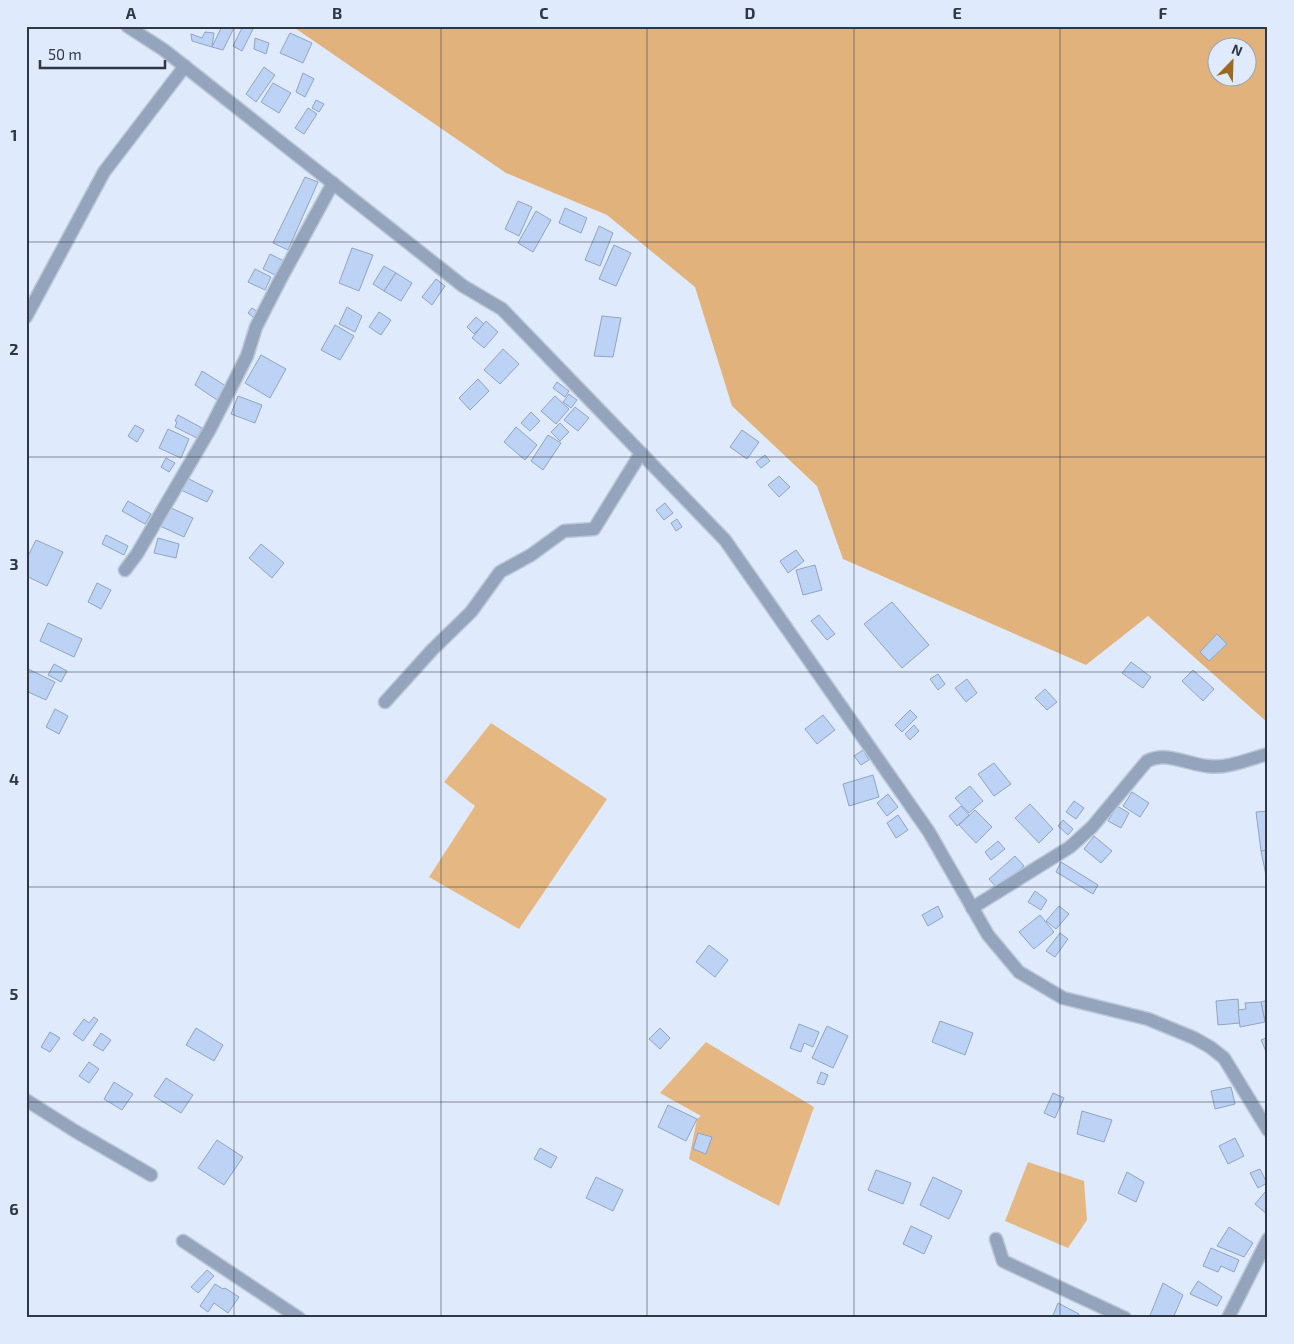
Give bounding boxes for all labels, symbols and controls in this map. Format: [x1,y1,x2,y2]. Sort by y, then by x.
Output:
text: A [126,3,137,22]
text: B [332,3,342,22]
text: C [539,3,549,22]
text: D [745,3,756,22]
text: E [952,3,962,22]
text: F [1159,3,1168,22]
scale bar [40,38,165,70]
north arrow [1206,38,1256,88]
text: N [1229,40,1245,59]
text: 50 m [48,45,82,63]
text: 1 [11,125,17,144]
text: 2 [9,339,19,358]
text: 3 [9,554,19,573]
text: 4 [9,769,19,788]
text: 5 [10,984,19,1003]
text: 6 [9,1199,19,1218]

